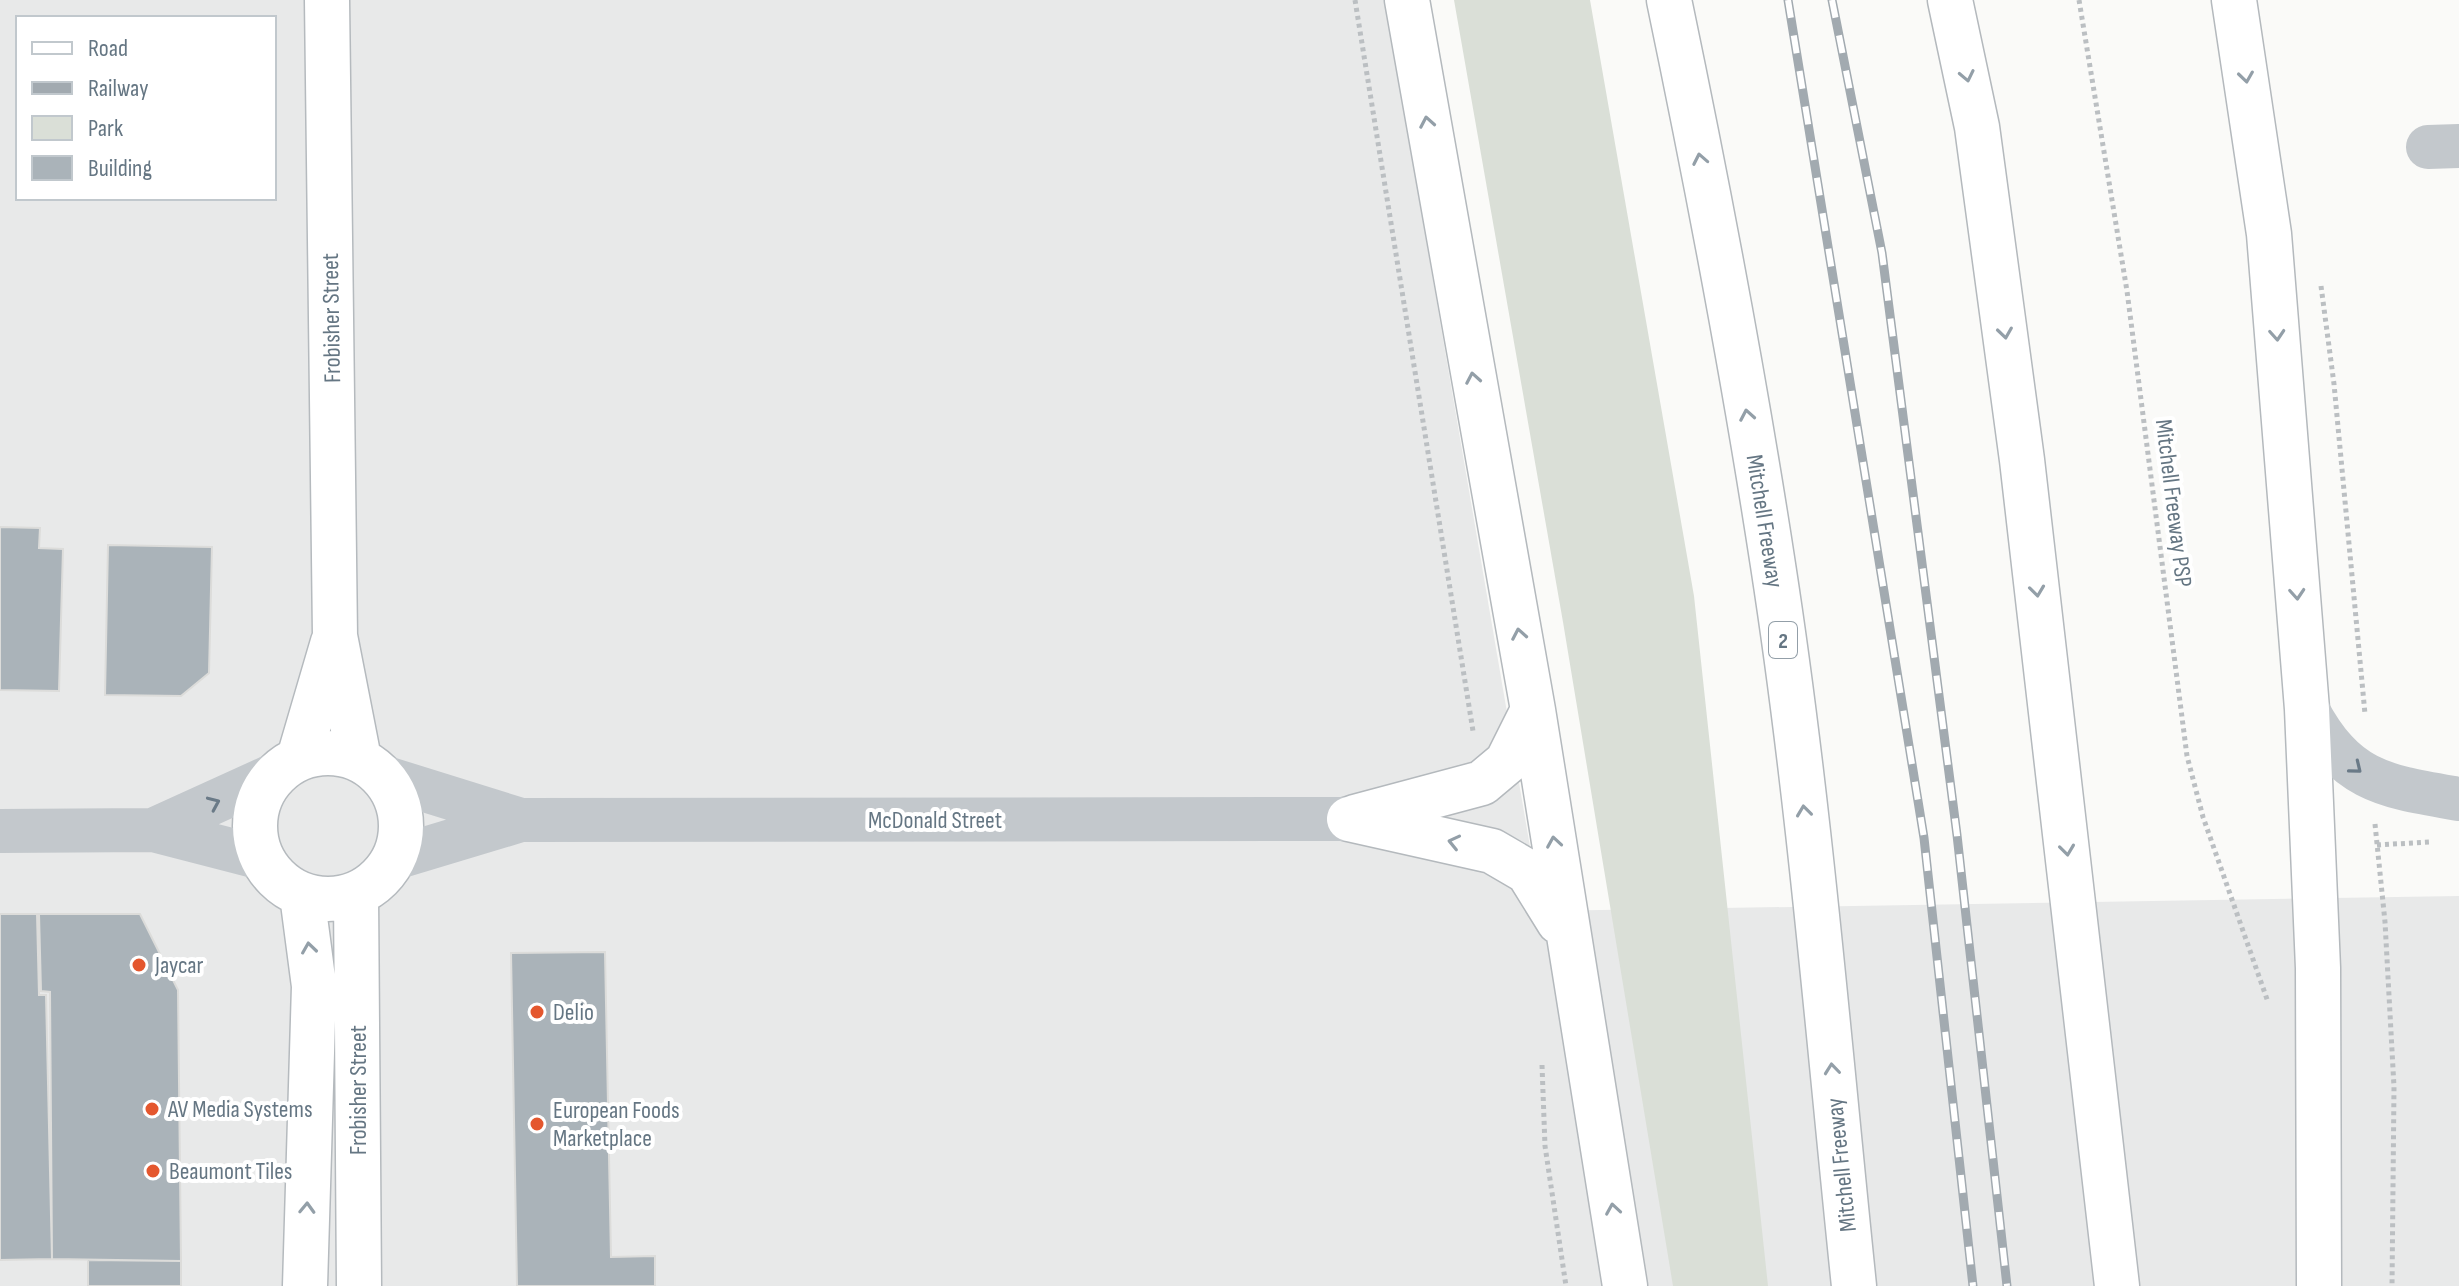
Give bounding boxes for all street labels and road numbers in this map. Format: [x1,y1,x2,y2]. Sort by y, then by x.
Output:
street label: Frobisher Street [316,253,347,383]
street label: Mitchell Freeway PSP [2149,418,2198,589]
street label: Mitchell Freeway [1740,452,1789,590]
road number: 2 [1769,622,1797,658]
street label: McDonald Street [868,806,1002,835]
street label: Frobisher Street [344,1025,373,1155]
street label: Mitchell Freeway [1820,1097,1863,1233]

